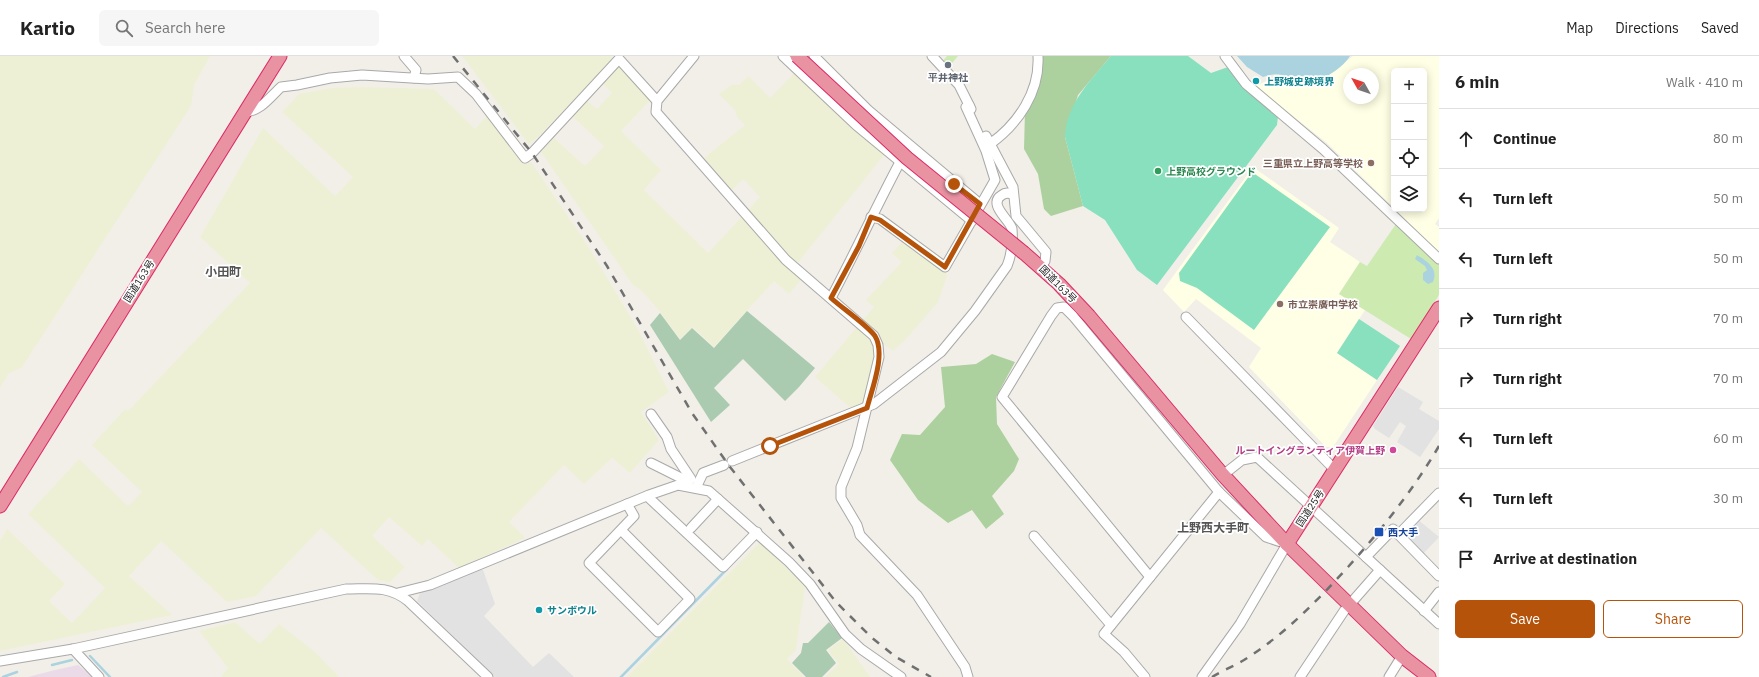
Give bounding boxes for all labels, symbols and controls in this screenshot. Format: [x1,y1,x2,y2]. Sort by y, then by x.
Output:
search box [99,10,379,46]
text: Kartio [20,16,75,40]
icon: search [113,17,135,39]
text: Search here [145,18,225,37]
text: Map [1566,19,1593,37]
text: Directions [1615,19,1679,37]
text: Saved [1701,19,1739,37]
marker: 平井神社 [943,60,953,70]
north arrow [1343,68,1379,104]
map controls [1391,68,1427,212]
button: + [1391,68,1427,104]
place label: 平井神社 [928,71,969,84]
text: 6 min [1455,71,1499,93]
text: Walk · 410 m [1666,74,1743,91]
place label: 上野城史跡境界 [1264,75,1335,88]
marker: 上野城史跡境界 [1251,76,1261,86]
button: − [1391,104,1427,140]
icon: ahead [1455,128,1477,150]
text: Continue [1493,129,1557,148]
text: 80 m [1713,130,1743,147]
button: locate [1391,140,1427,176]
place label: 三重県立上野高等学校 [1263,157,1363,170]
marker: 三重県立上野高等学校 [1366,158,1376,168]
place label: 上野高校グラウンド [1166,165,1256,178]
marker: 上野高校グラウンド [1153,166,1163,176]
route end [945,175,963,193]
button: layers [1391,176,1427,212]
icon: left [1455,188,1477,210]
text: Turn left [1493,189,1553,208]
text: 50 m [1713,190,1743,207]
icon: left [1455,248,1477,270]
text: Turn left [1493,249,1553,268]
text: 50 m [1713,250,1743,267]
street label: 国道163号 [121,257,157,305]
street label: 国道163号 [1036,262,1080,306]
district label: 小田町 [205,264,241,279]
place label: 市立崇廣中学校 [1288,298,1358,311]
marker: 市立崇廣中学校 [1275,299,1285,309]
icon: right [1455,308,1477,330]
text: Turn right [1493,309,1562,328]
text: 70 m [1713,310,1743,327]
icon: right [1455,368,1477,390]
text: Turn right [1493,369,1562,388]
text: 70 m [1713,370,1743,387]
icon: left [1455,428,1477,450]
text: Turn left [1493,429,1553,448]
text: 60 m [1713,430,1743,447]
route start [761,437,779,455]
place label: ルートイングランティア伊賀上野 [1236,444,1386,457]
marker: ルートイングランティア伊賀上野 [1388,445,1398,455]
street label: 国道25号 [1293,487,1327,529]
icon: left [1455,488,1477,510]
text: Turn left [1493,489,1553,508]
text: 30 m [1713,490,1743,507]
district label: 上野西大手町 [1177,520,1249,535]
marker: 西大手 [1373,526,1385,538]
place label: 西大手 [1388,526,1418,539]
icon: arrive [1455,548,1477,570]
text: Arrive at destination [1493,549,1637,568]
button: Save [1455,600,1595,638]
button: Share [1603,600,1743,638]
place label: サンボウル [547,604,597,617]
marker: サンボウル [534,605,544,615]

